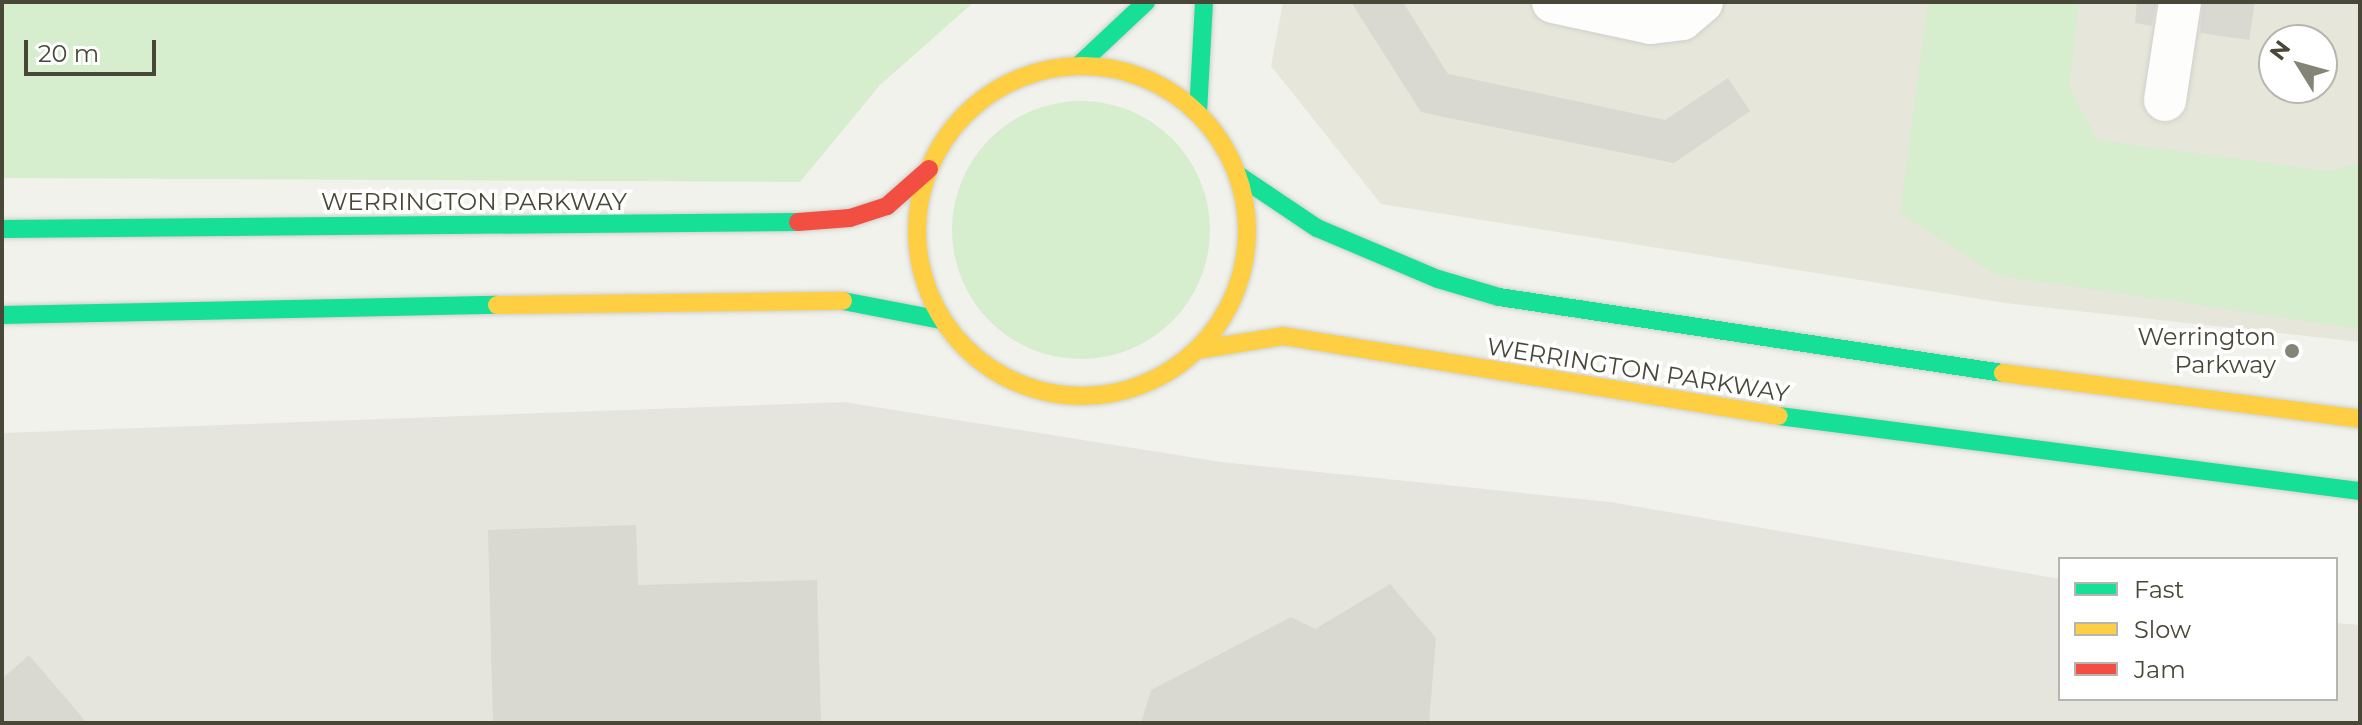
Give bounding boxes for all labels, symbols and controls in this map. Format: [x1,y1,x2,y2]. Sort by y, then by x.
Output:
scale bar [28,24,160,74]
north arrow [2258,24,2338,104]
text: N [2264,35,2296,66]
text: 20 m [38,39,99,68]
street label: WERRINGTON PARKWAY [321,188,627,216]
place label: Werrington Parkway [2138,323,2276,379]
street label: WERRINGTON PARKWAY [1485,332,1791,408]
marker: Werrington Parkway [2283,342,2301,360]
legend [2058,557,2338,701]
text: Fast [2134,575,2184,604]
text: Slow [2134,615,2191,644]
text: Jam [2134,655,2186,684]

